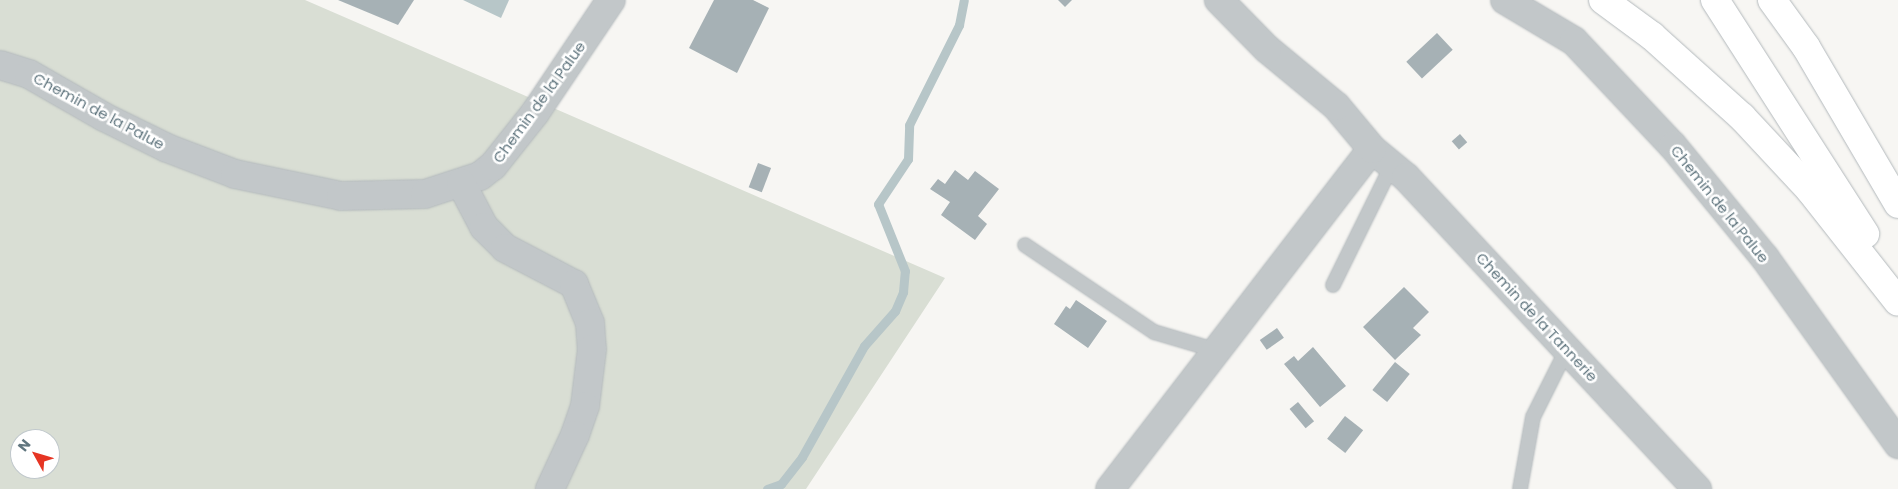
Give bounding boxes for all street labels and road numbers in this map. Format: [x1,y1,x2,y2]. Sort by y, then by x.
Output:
street label: Chemin de la Palue [489,38,589,166]
street label: Chemin de la Palue [30,69,168,153]
street label: Chemin de la Palue [1667,142,1773,266]
street label: Chemin de la Tannerie [1473,249,1601,385]

